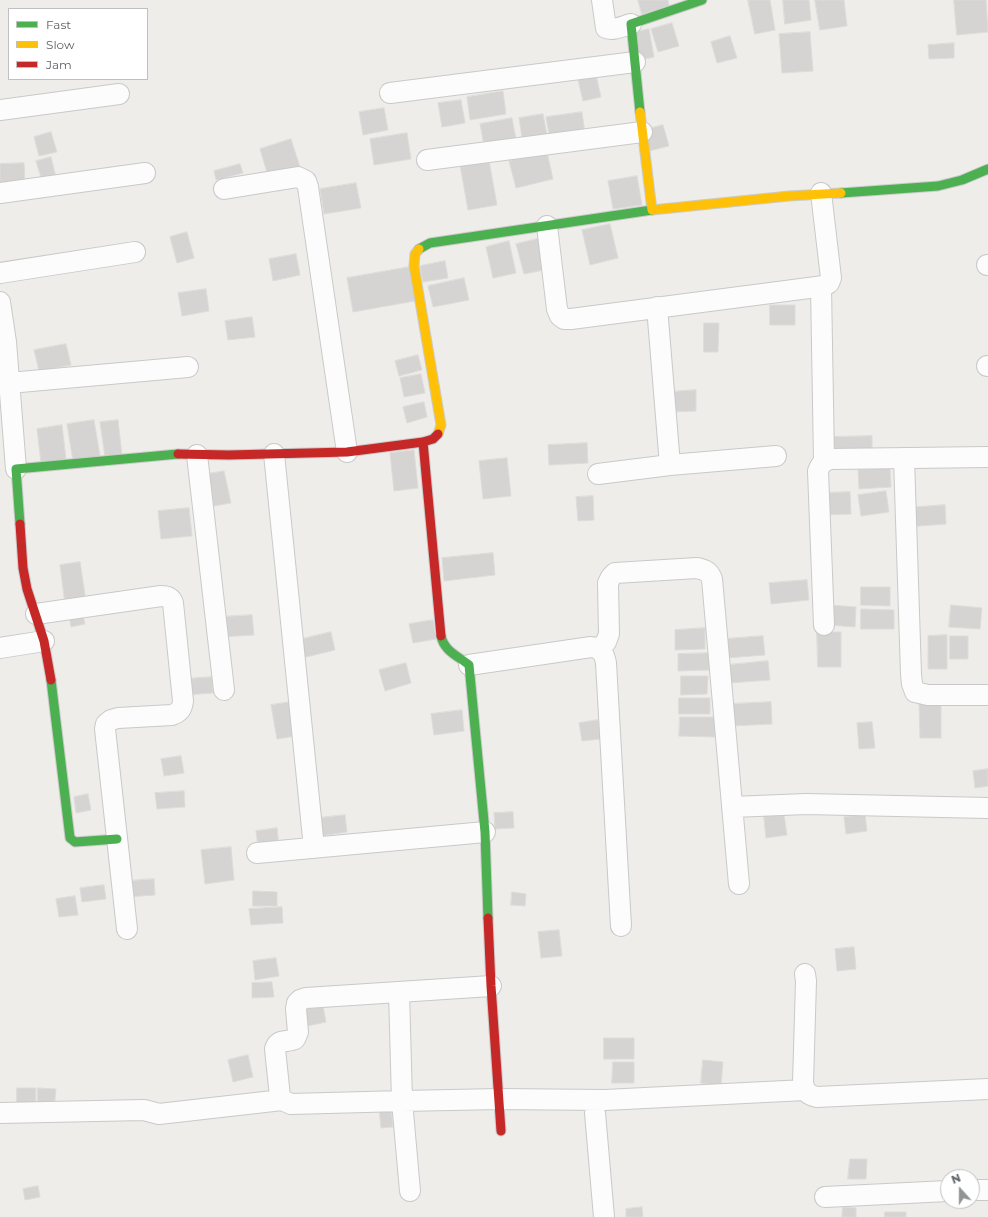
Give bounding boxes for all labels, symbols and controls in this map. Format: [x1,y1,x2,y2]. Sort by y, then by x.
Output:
legend [8,8,148,80]
text: Fast [46,17,71,32]
text: Slow [46,37,75,52]
text: Jam [46,57,72,72]
north arrow [940,1169,980,1209]
text: N [949,1171,963,1187]

